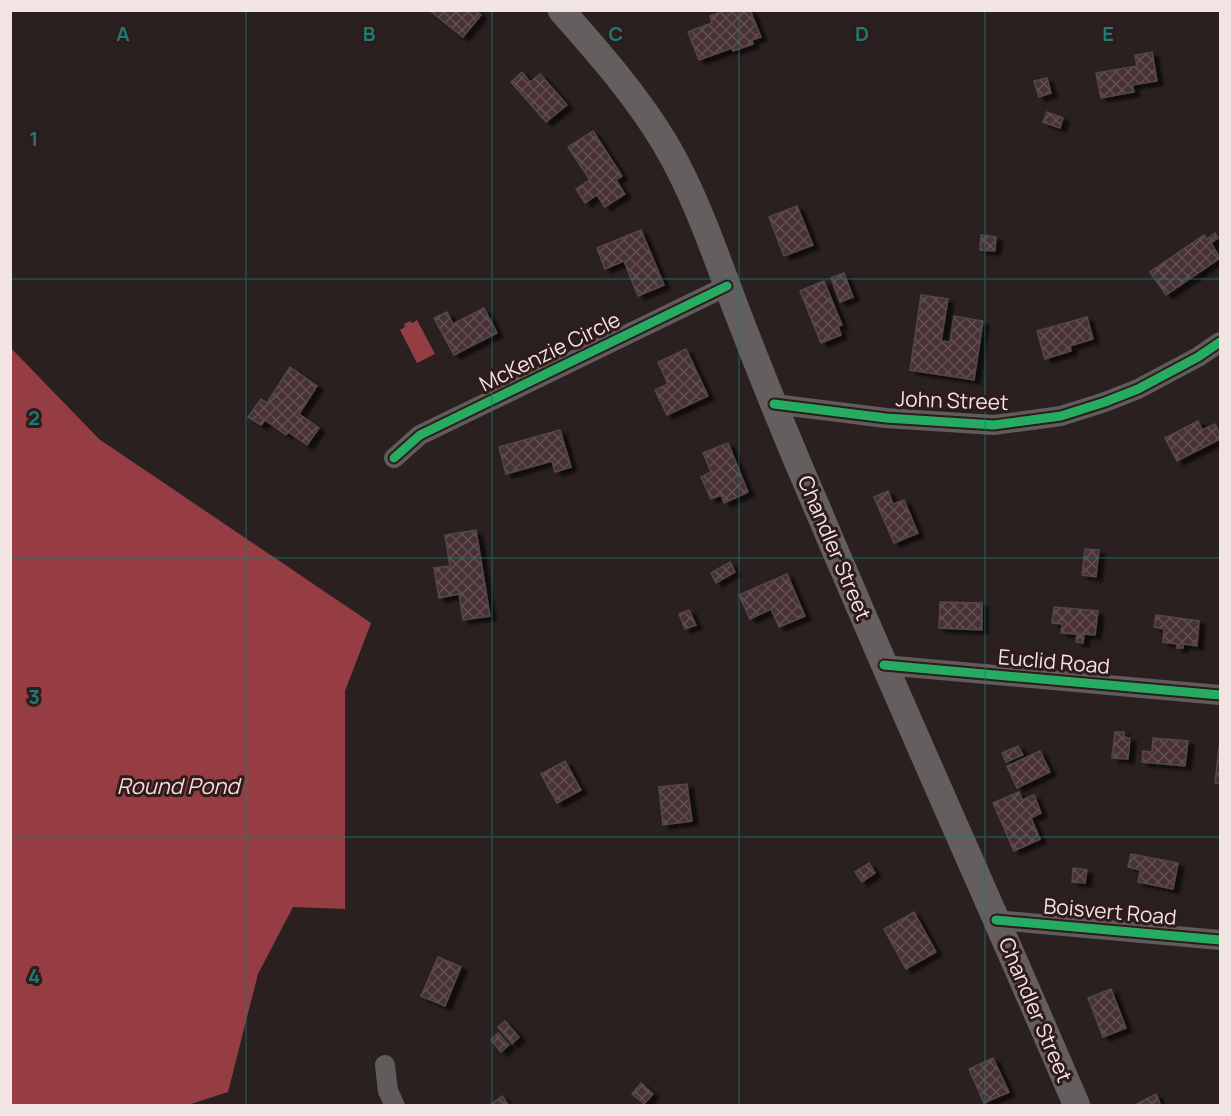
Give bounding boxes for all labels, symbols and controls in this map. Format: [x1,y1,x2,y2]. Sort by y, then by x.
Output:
text: A [116,20,130,47]
text: B [363,20,376,47]
text: C [609,20,623,47]
text: D [855,20,869,47]
text: E [1102,20,1114,47]
text: 1 [30,125,38,152]
street label: McKenzie Circle [474,305,625,397]
street label: John Street [895,384,1009,416]
text: 2 [28,404,40,431]
street label: Chandler Street [792,471,878,624]
street label: Euclid Road [997,642,1111,680]
text: 3 [28,683,40,710]
water label: Round Pond [117,771,242,801]
street label: Boisvert Road [1042,891,1178,931]
street label: Chandler Street [993,933,1079,1086]
text: 4 [28,962,40,989]

